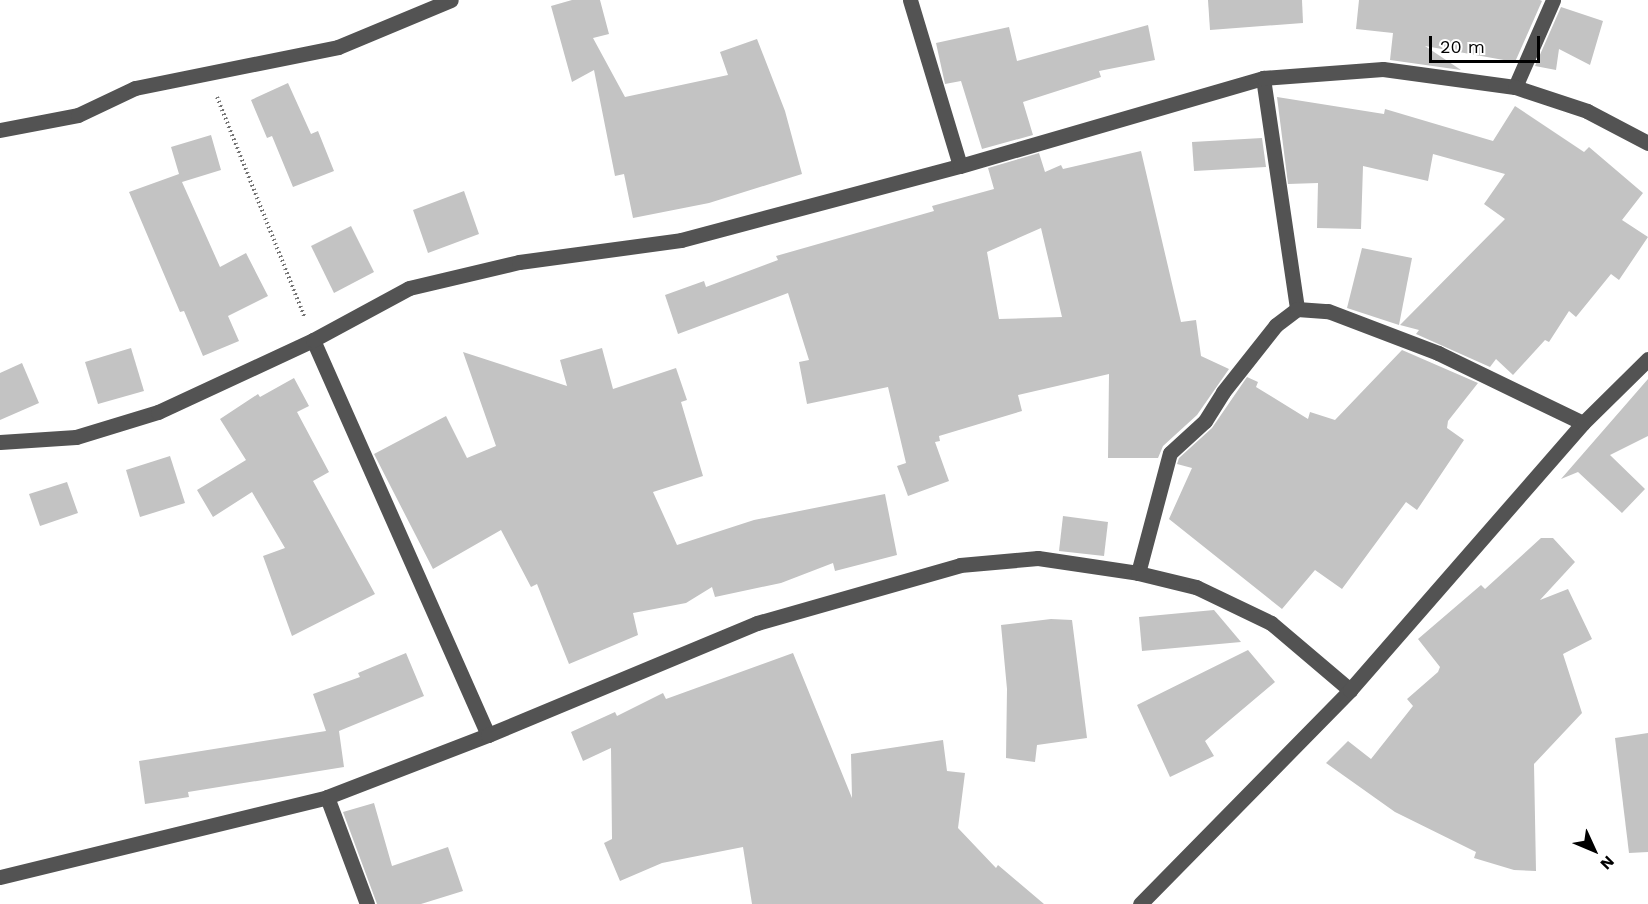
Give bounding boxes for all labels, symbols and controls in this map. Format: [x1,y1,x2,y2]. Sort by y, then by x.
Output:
scale bar [1432,24,1543,62]
text: 20 m [1440,36,1485,57]
north arrow [1564,820,1624,880]
text: N [1596,852,1618,874]

